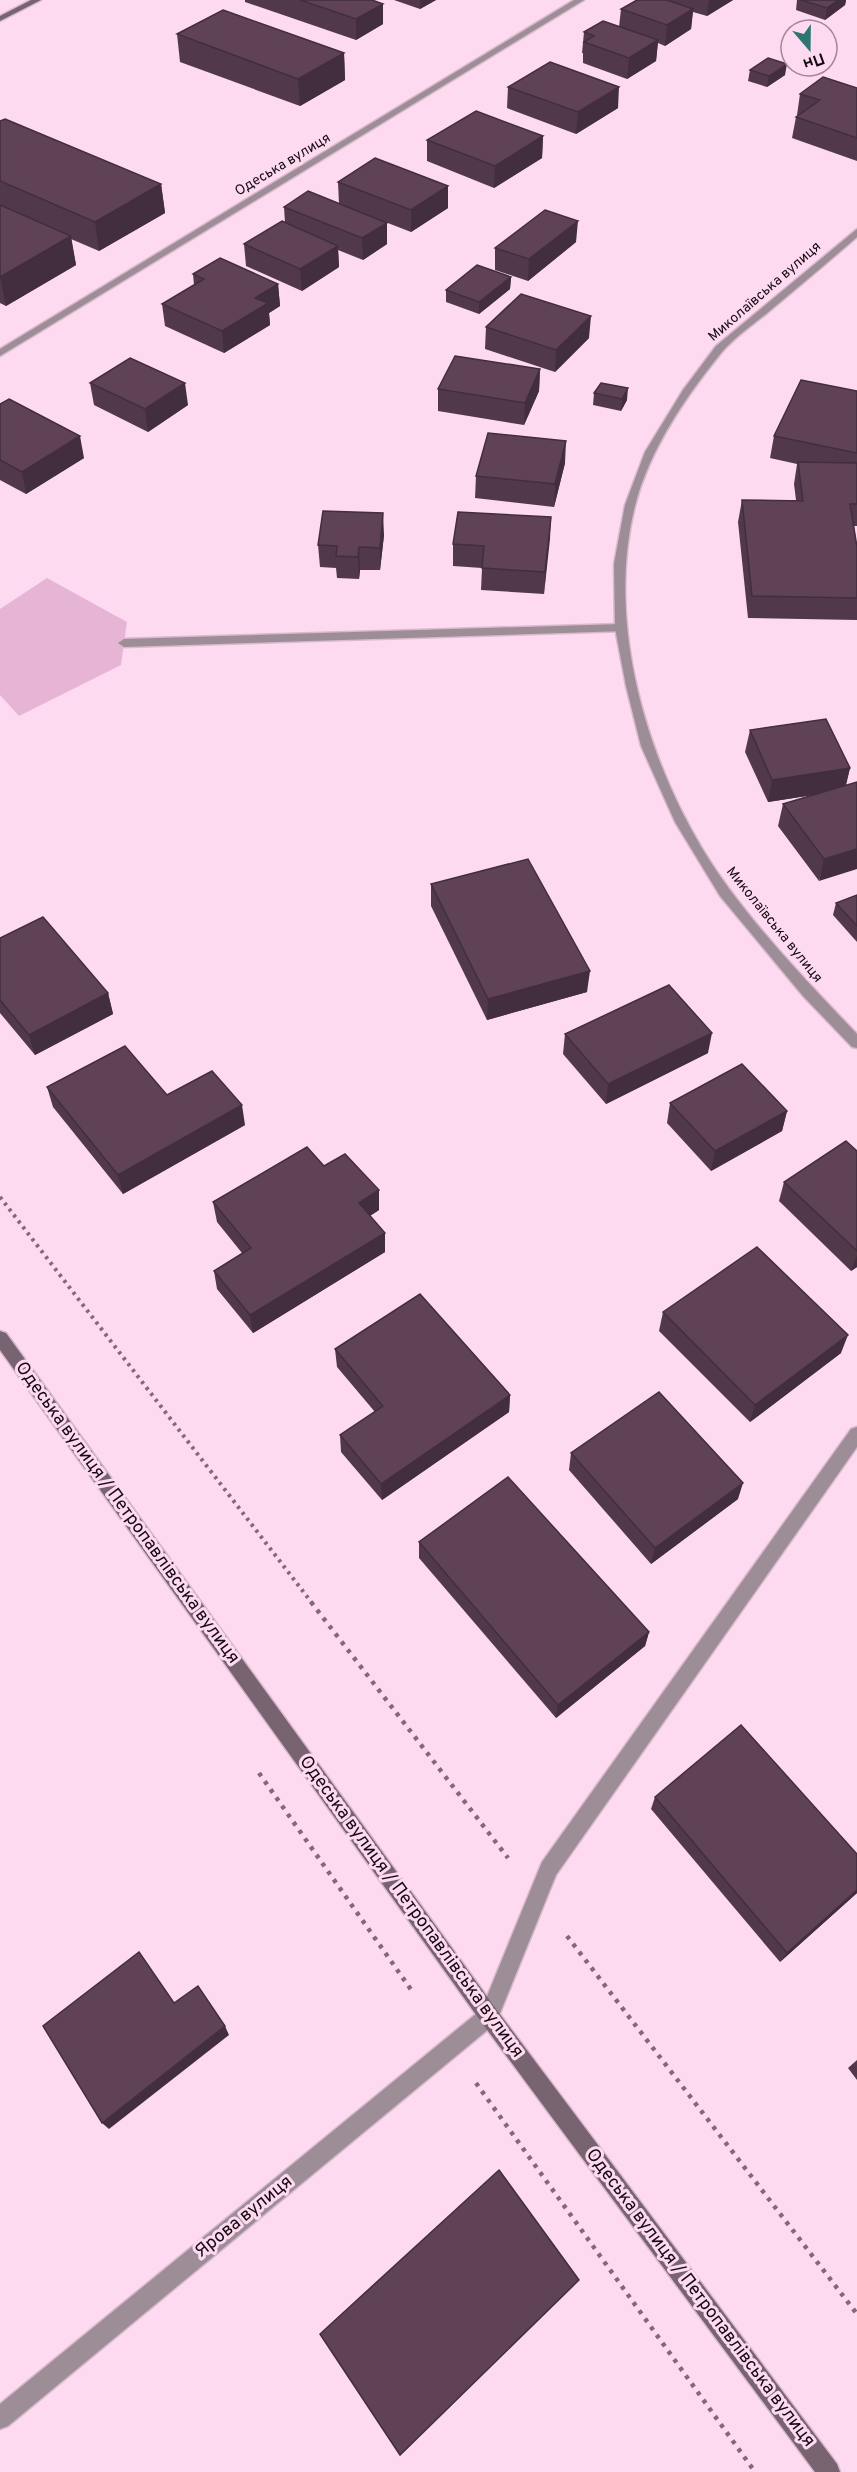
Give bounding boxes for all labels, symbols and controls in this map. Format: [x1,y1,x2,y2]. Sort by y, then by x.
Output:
north arrow [779,18,839,78]
text: Пн [800,47,827,73]
street label: Одеська вулиця [232,130,334,200]
street label: Миколаївська вулиця [705,238,825,346]
street label: Миколаївська вулиця [722,864,826,986]
street label: Одеська вулиця / Петропавлівська вулиця [10,1357,244,1669]
street label: Одеська вулиця / Петропавлівська вулиця [294,1751,528,2063]
street label: Одеська вулиця / Петропавлівська вулиця [580,2144,820,2452]
street label: Ярова вулиця [190,2171,298,2263]

